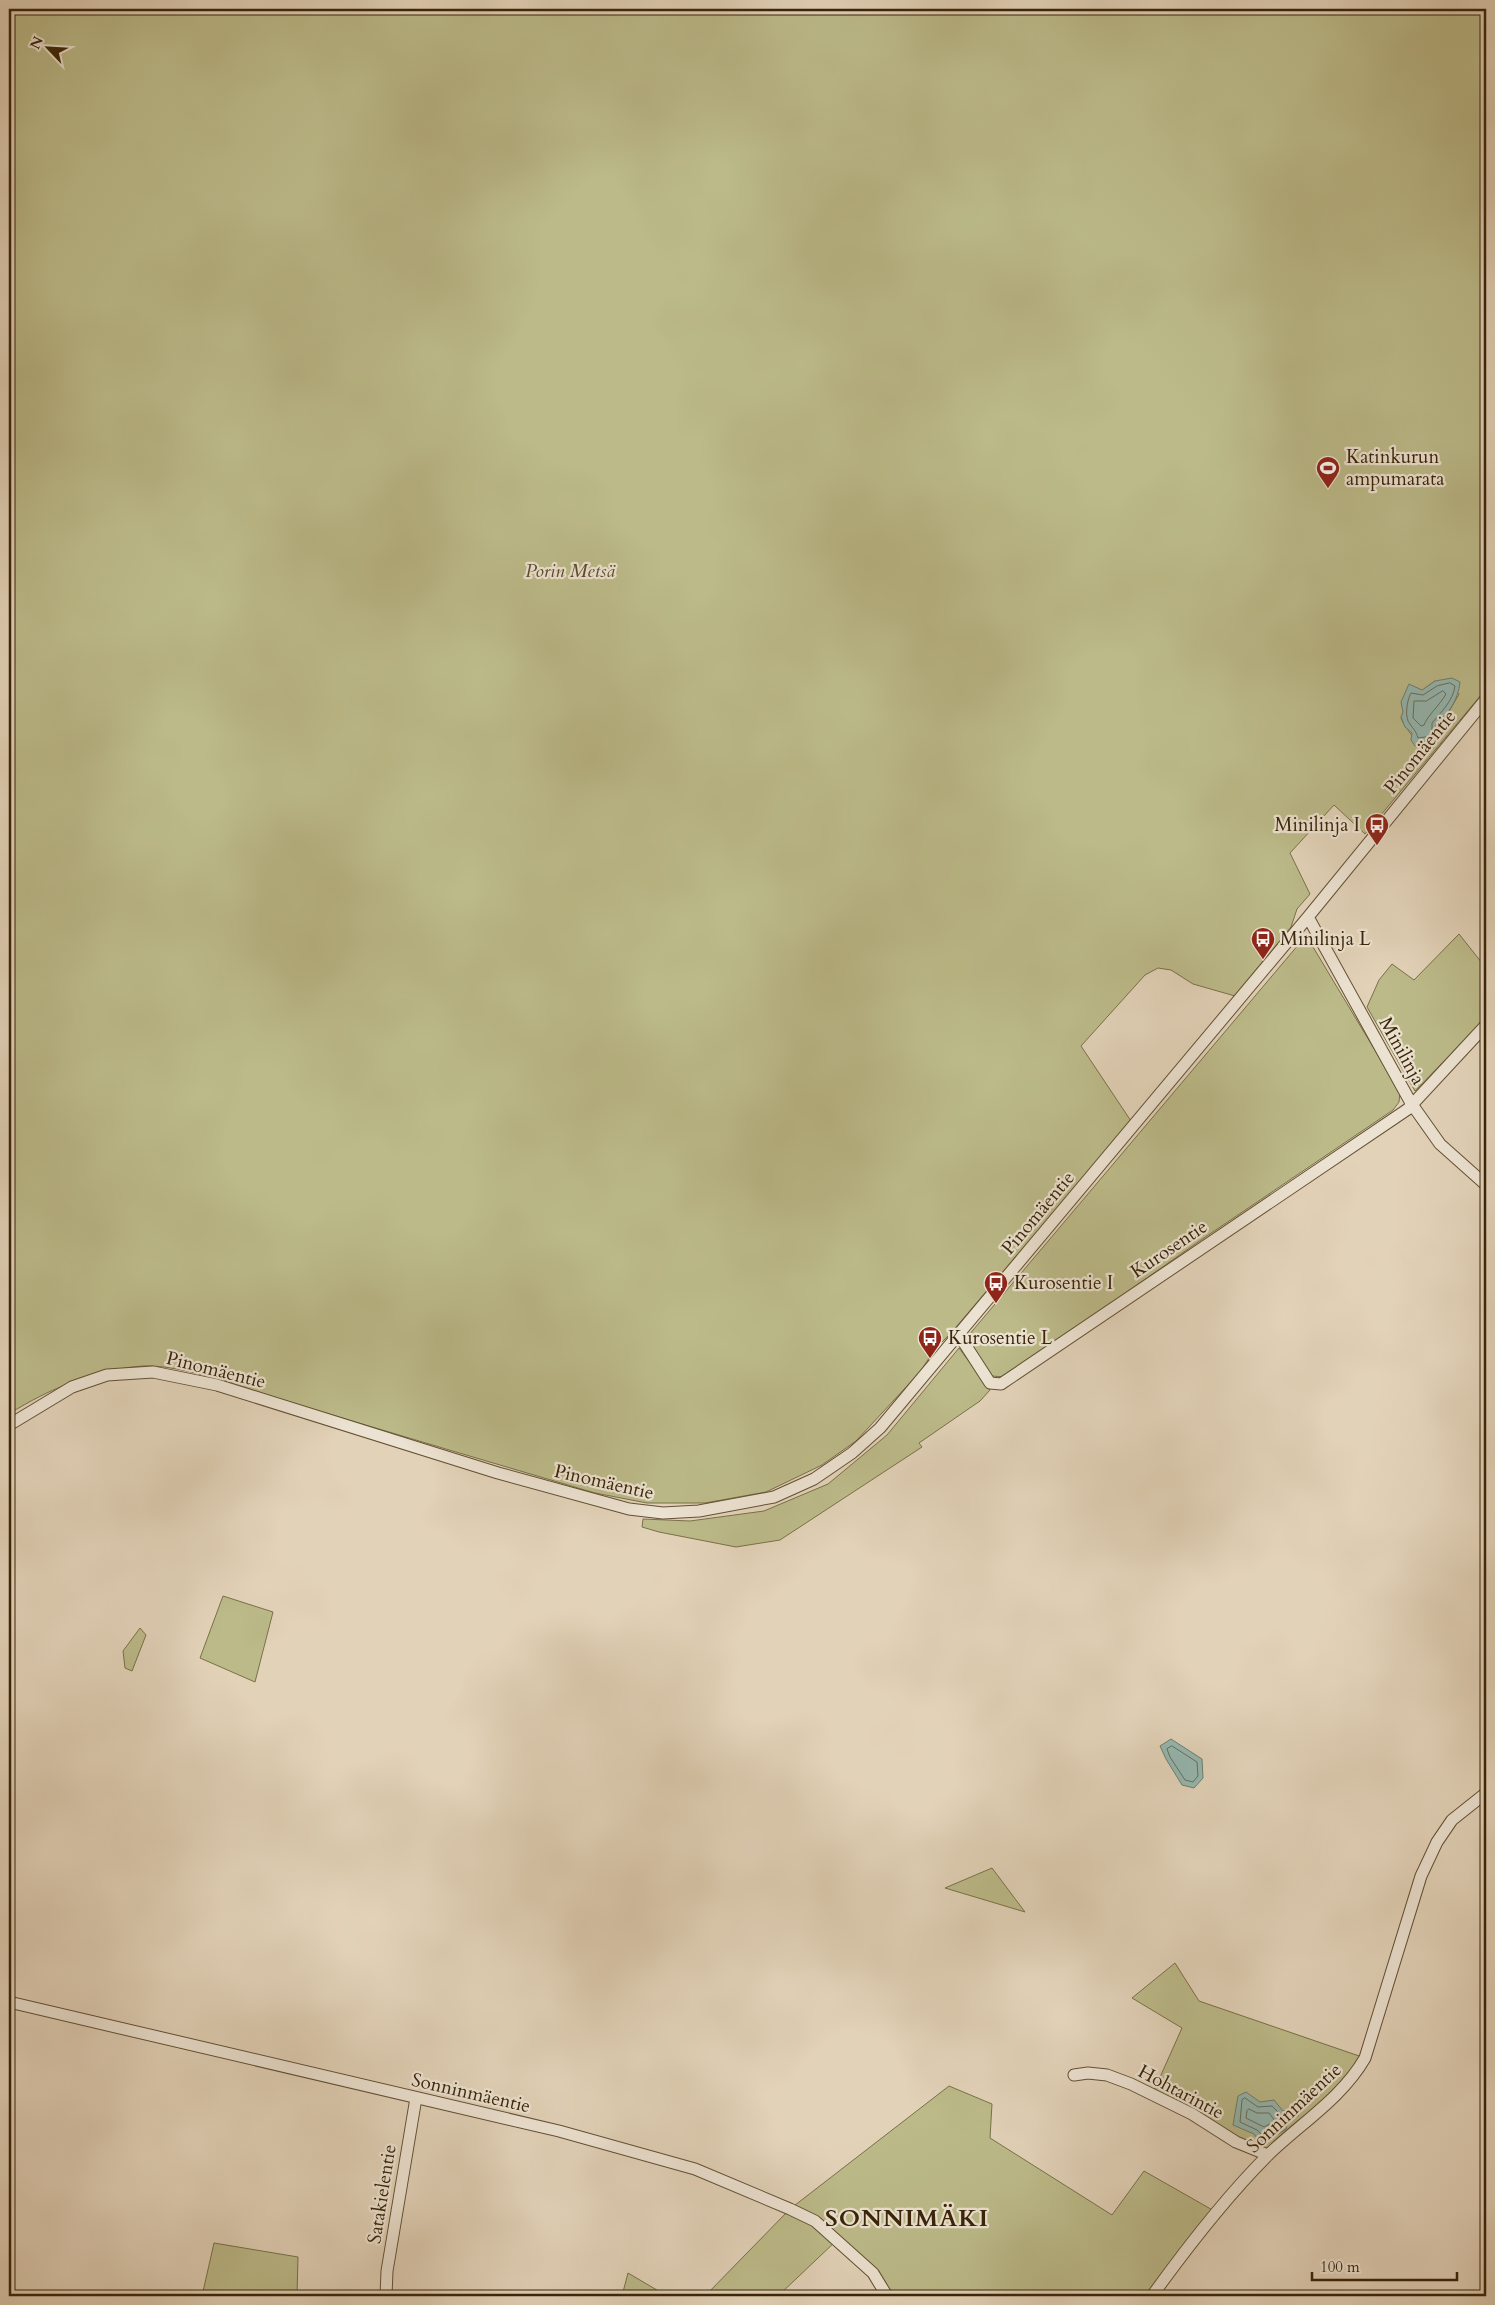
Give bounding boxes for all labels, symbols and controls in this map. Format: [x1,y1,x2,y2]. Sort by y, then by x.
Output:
north arrow [22,22,72,72]
text: N [25,33,48,52]
place label: Katinkurun ampumarata [1346,444,1444,492]
sports icon: Katinkurun ampumarata [1315,455,1341,489]
park label: Porin Metsä [525,558,615,584]
street label: Pinomäentie [1378,704,1462,800]
place label: Minilinja I [1274,812,1360,838]
bus stop icon: Minilinja I [1364,812,1390,846]
bus stop icon: Minilinja L [1250,926,1276,960]
place label: Minilinja L [1280,926,1371,952]
street label: Minilinja [1373,1012,1431,1090]
street label: Pinomäentie [995,1166,1081,1260]
street label: Kurosentie [1125,1214,1213,1284]
bus stop icon: Kurosentie I [983,1270,1009,1304]
place label: Kurosentie I [1014,1270,1113,1296]
bus stop icon: Kurosentie L [917,1325,943,1359]
place label: Kurosentie L [948,1325,1053,1351]
street label: Pinomäentie [164,1345,268,1395]
street label: Pinomäentie [552,1458,656,1506]
street label: Sonninmäentie [1241,2057,1347,2159]
street label: Hohtarintie [1133,2058,1229,2126]
street label: Sonninmäentie [409,2067,533,2119]
street label: Satakielentie [361,2142,403,2246]
district label: SONNIMÄKI [825,2202,989,2235]
scale bar [1312,2250,1458,2282]
text: 100 m [1320,2257,1360,2277]

